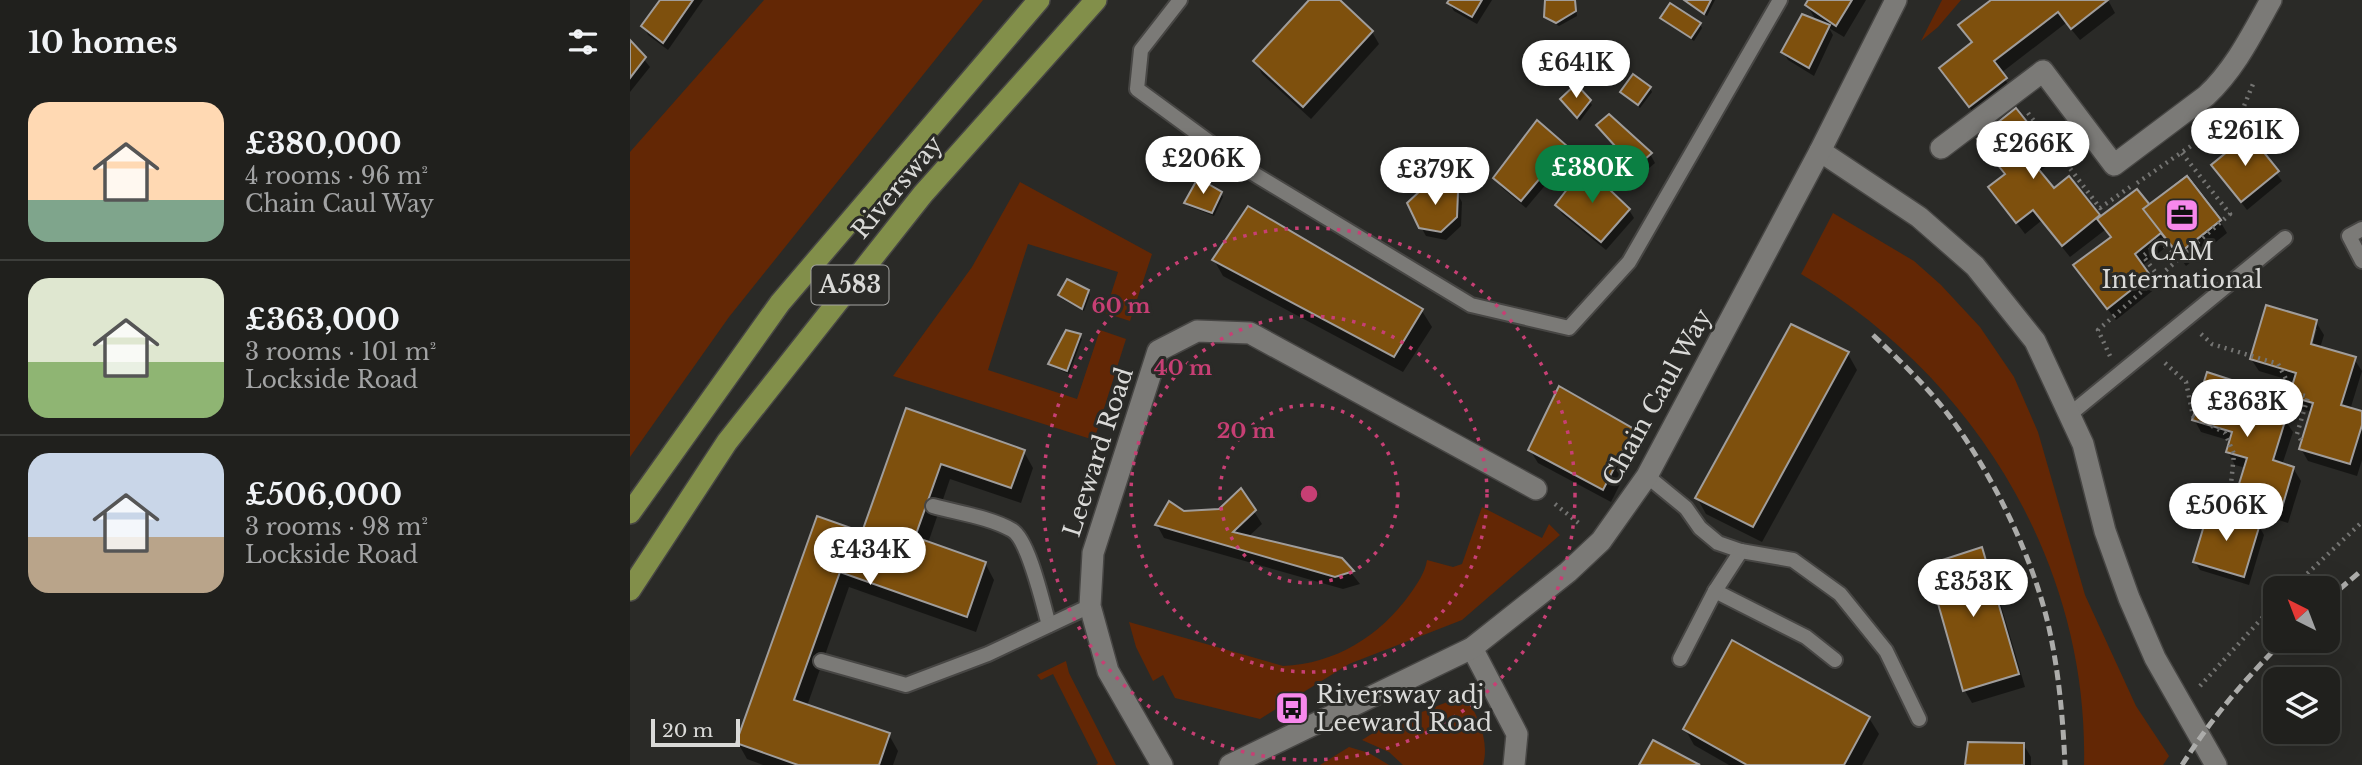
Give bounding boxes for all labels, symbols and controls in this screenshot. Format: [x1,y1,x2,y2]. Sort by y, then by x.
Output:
icon: filters [564,23,602,61]
text: 10 homes [28,24,178,61]
pin: £641K [1527,41,1625,100]
text: £641K [1538,49,1614,77]
pin: £261K [2196,108,2294,168]
text: £261K [2207,117,2283,145]
pin: £266K [1984,122,2082,181]
text: £380,000 [245,125,402,162]
street label: Riversway [846,129,949,244]
icon: home [84,130,168,214]
text: £266K [1992,130,2074,158]
pin: £206K [1154,136,1252,196]
text: £206K [1161,145,1245,173]
pin: £380K [1543,146,1641,205]
pin: £379K [1386,148,1484,207]
text: £380K [1551,154,1633,182]
text: £379K [1396,156,1474,184]
text: 4 rooms · 96 m² [245,162,428,190]
text: Chain Caul Way [245,190,434,218]
office icon: CAM International [2163,196,2201,234]
place label: CAM International [2101,237,2263,294]
road number: A583 [812,266,888,304]
text: 60 m [1092,293,1150,319]
text: £363,000 [245,301,400,338]
street label: Chain Caul Way [1596,303,1718,490]
icon: home [84,306,168,390]
text: 3 rooms · 101 m² [245,338,436,366]
text: 40 m [1154,355,1212,381]
street label: Leeward Road [1057,364,1139,540]
text: Lockside Road [245,366,418,394]
pin: £363K [2198,380,2296,439]
text: £363K [2207,388,2287,416]
text: 20 m [1217,418,1275,444]
text: £506,000 [245,476,402,513]
icon: home [84,481,168,565]
centre of rings [1297,482,1321,506]
pin: £506K [2177,484,2275,543]
text: £506K [2185,492,2267,520]
text: 3 rooms · 98 m² [245,513,428,541]
pin: £434K [821,528,919,587]
text: £434K [830,536,910,564]
text: Lockside Road [245,541,418,569]
pin: £353K [1924,560,2022,619]
text: £353K [1934,568,2012,596]
north arrow [2263,576,2340,653]
map controls [2263,576,2340,744]
button: layers [2263,667,2340,744]
place label: Riversway adj Leeward Road [1316,680,1492,737]
bus stop icon: Riversway adj Leeward Road [1273,689,1311,727]
scale bar [651,716,740,748]
text: 20 m [662,719,713,742]

